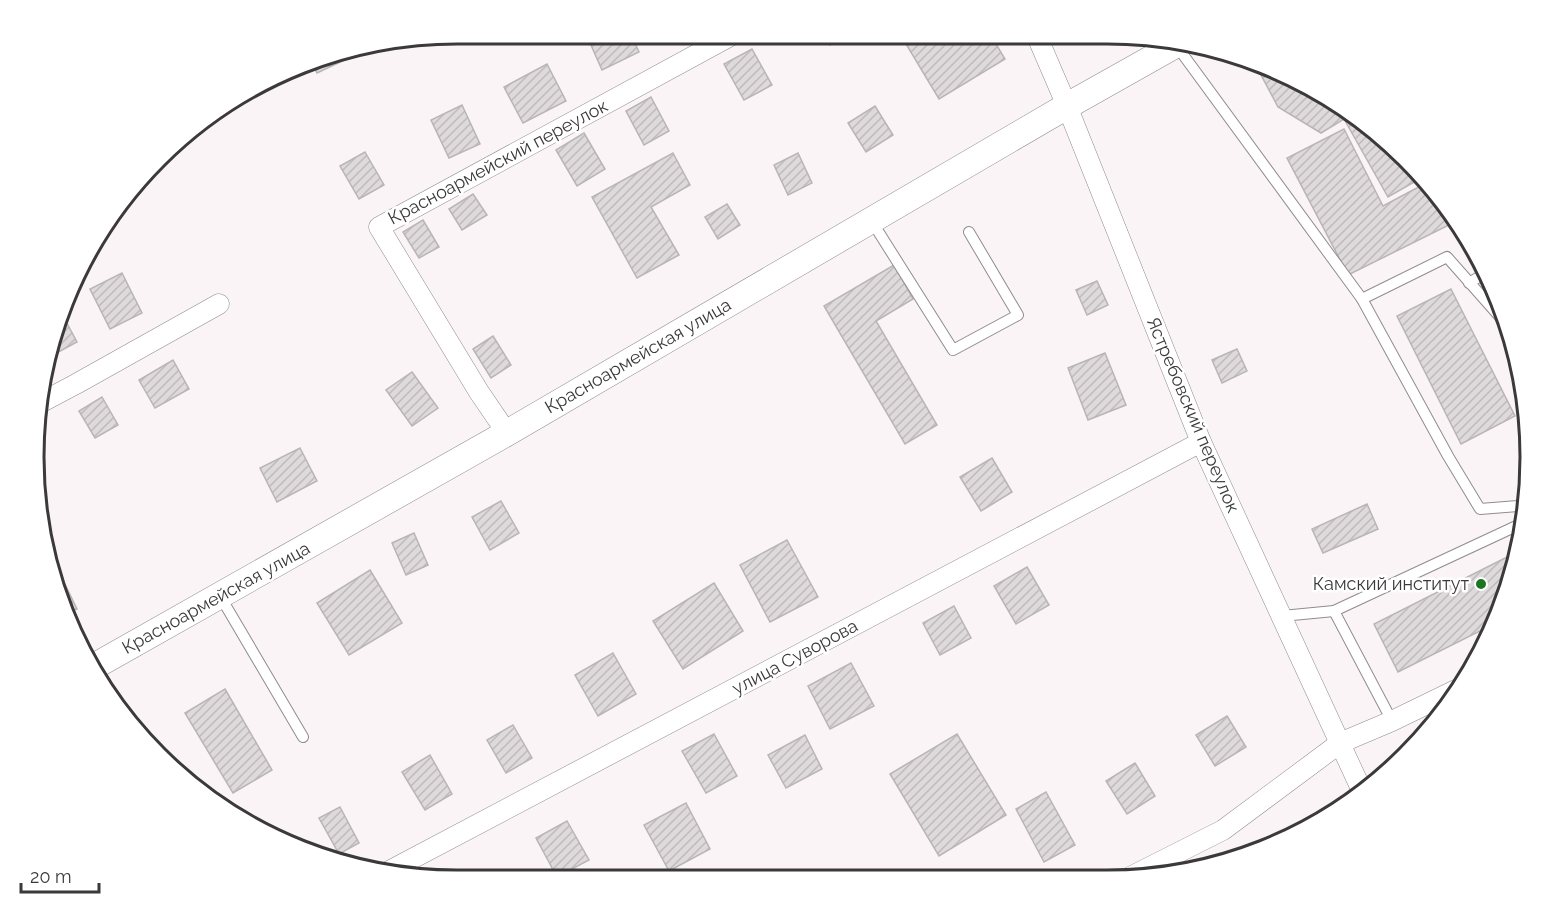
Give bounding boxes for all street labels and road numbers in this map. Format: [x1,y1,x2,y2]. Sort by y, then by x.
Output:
street label: Красноармейский переулок [384,95,611,229]
street label: Красноармейская улица [541,294,735,418]
street label: Ястребовский переулок [1143,314,1244,516]
street label: Красноармейская улица [118,537,313,658]
street label: улица Суворова [728,615,861,699]

